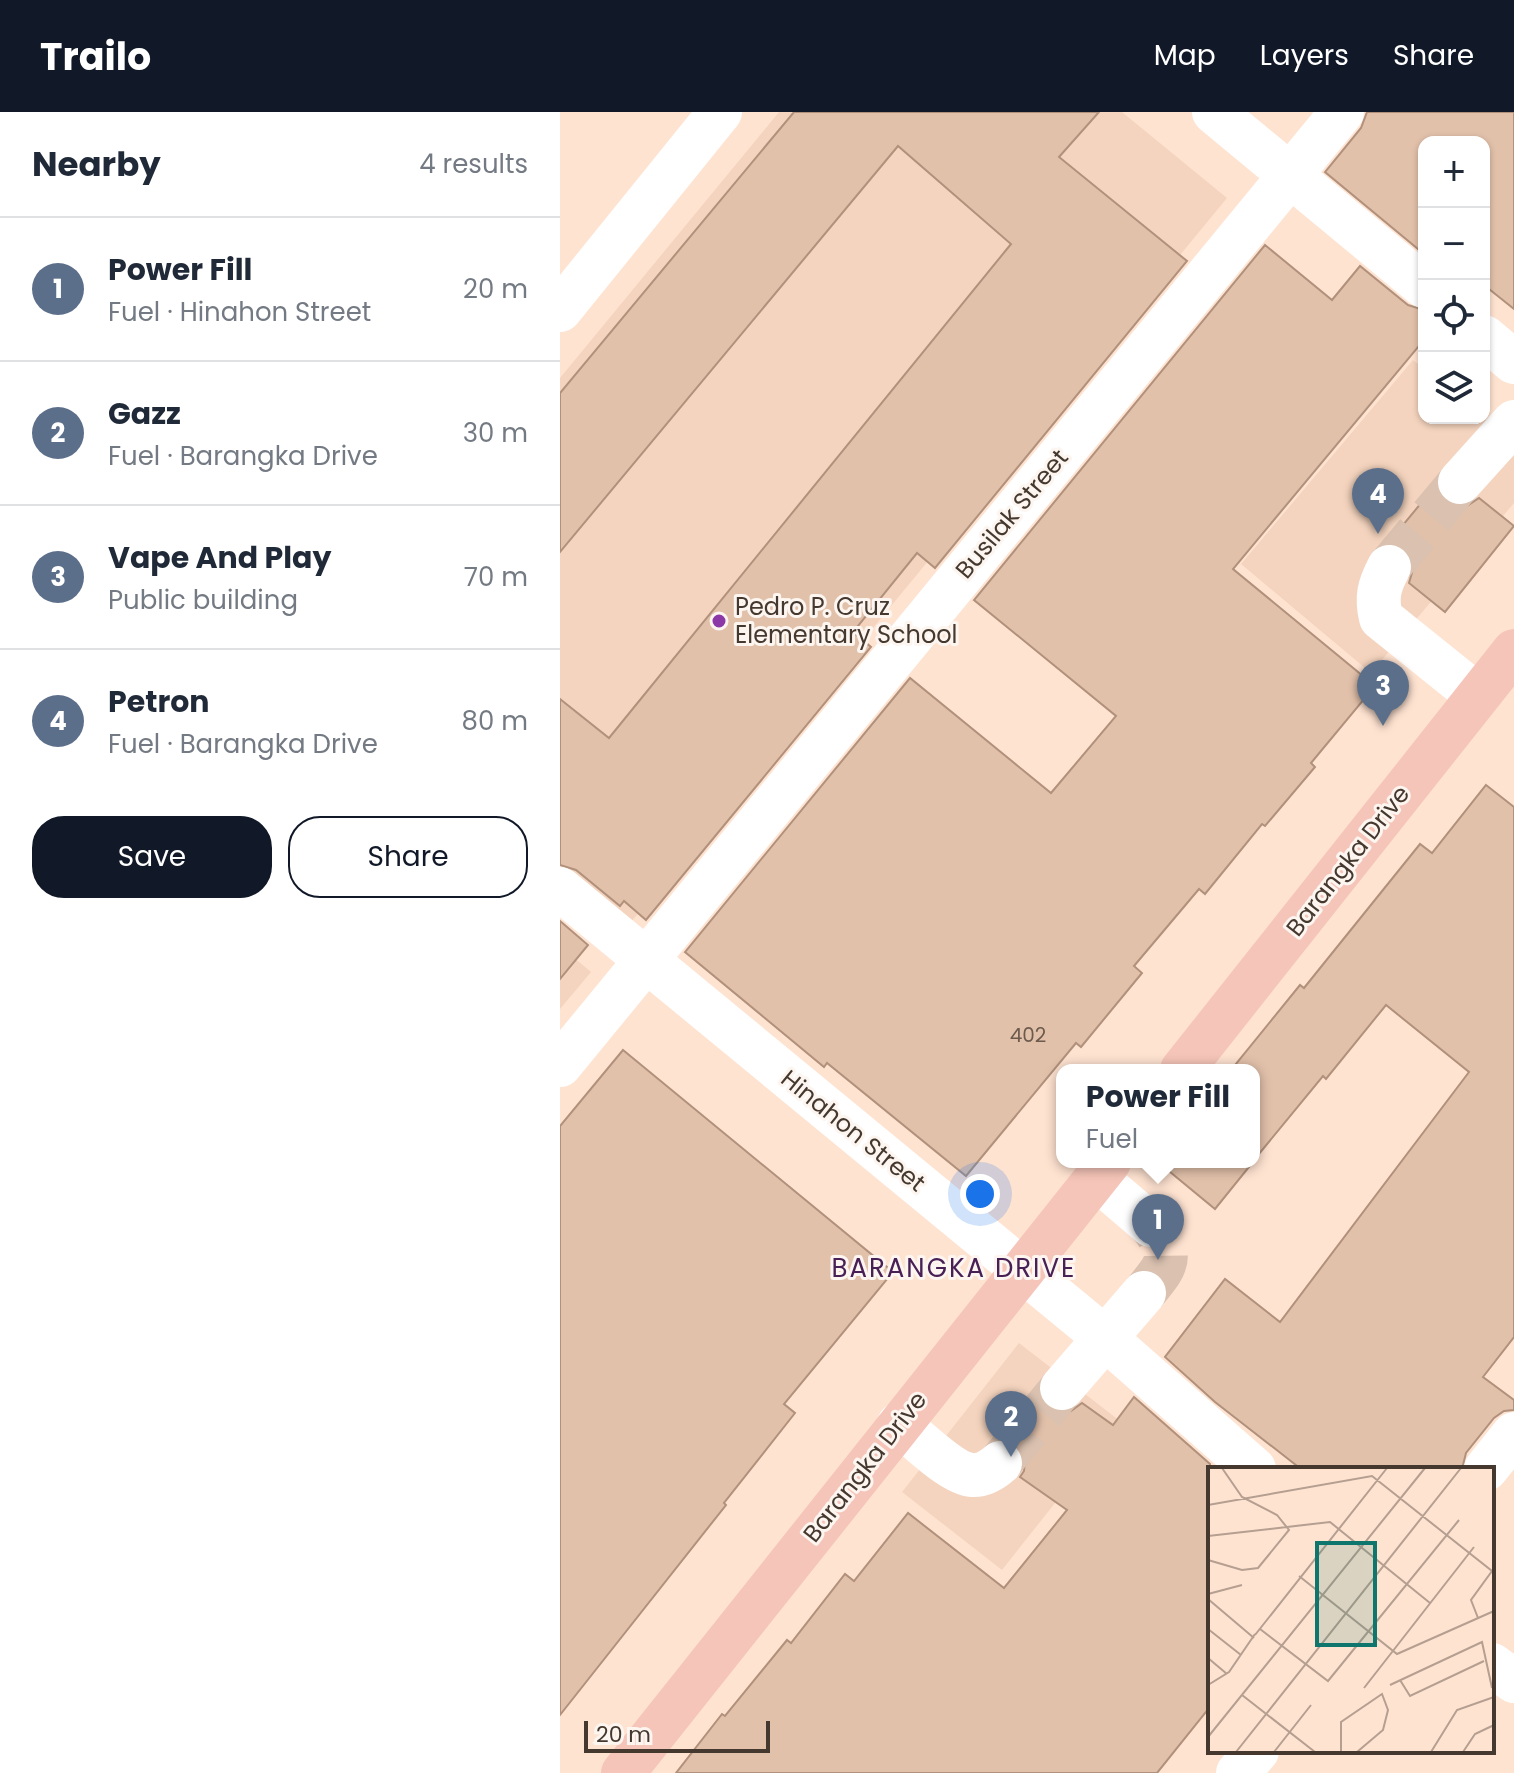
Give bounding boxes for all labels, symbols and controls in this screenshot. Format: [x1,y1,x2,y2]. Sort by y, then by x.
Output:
text: Trailo [40,30,151,83]
text: Map [1154,36,1216,75]
text: Layers [1260,36,1349,75]
text: Share [1393,36,1474,75]
map controls [1418,136,1490,424]
button: + [1418,136,1490,208]
text: Nearby [32,140,161,188]
text: 4 results [419,146,528,182]
button: − [1418,208,1490,280]
text: Power Fill [108,248,252,291]
text: 1 [53,271,63,307]
text: 20 m [463,271,528,307]
button: locate [1418,280,1490,352]
text: Fuel · Hinahon Street [108,294,371,330]
button: layers [1418,352,1490,424]
text: Gazz [108,392,181,435]
text: 2 [51,415,65,451]
text: 30 m [463,415,528,451]
text: Fuel · Barangka Drive [108,438,378,474]
street label: Busilak Street [948,442,1076,585]
pin: 4 [1352,468,1404,534]
text: Vape And Play [108,536,331,579]
text: 3 [50,559,66,595]
text: 70 m [464,559,528,595]
text: Public building [108,582,298,618]
place label: Pedro P. Cruz Elementary School [735,590,958,651]
marker: Pedro P. Cruz Elementary School [710,612,728,630]
pin: 3 [1357,660,1409,726]
text: Petron [108,680,210,723]
text: 4 [49,703,67,739]
text: 80 m [462,703,528,739]
text: Fuel · Barangka Drive [108,726,378,762]
street label: Barangka Drive [1278,778,1417,943]
button: Save [32,816,272,898]
button: Share [288,816,528,898]
house number: 402 [1010,1021,1046,1049]
street label: Hinahon Street [774,1062,932,1199]
popup [1056,1064,1260,1168]
text: Power Fill [1086,1075,1230,1118]
text: Fuel [1086,1121,1138,1157]
your location [960,1174,1000,1214]
pin: 1 [1132,1194,1184,1260]
district label: BARANGKA DRIVE [832,1250,1076,1286]
street label: Barangka Drive [795,1384,934,1549]
pin: 2 [985,1391,1037,1457]
inset map [1208,1467,1494,1753]
scale bar [584,1717,770,1753]
text: 20 m [596,1719,651,1750]

